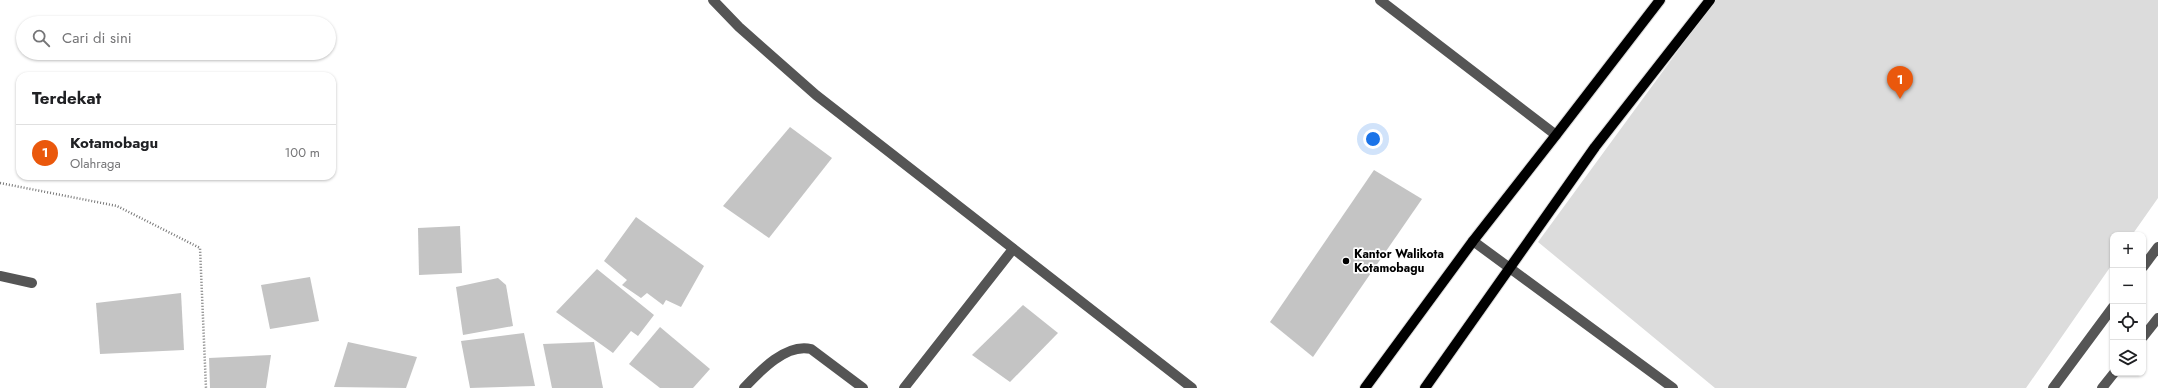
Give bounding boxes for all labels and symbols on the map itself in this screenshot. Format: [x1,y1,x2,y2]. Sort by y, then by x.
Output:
pin: 1 [1887,66,1913,99]
your location [1363,129,1383,149]
place label: Kantor Walikota Kotamobagu [1354,245,1444,277]
marker: Kantor Walikota Kotamobagu [1341,256,1351,266]

